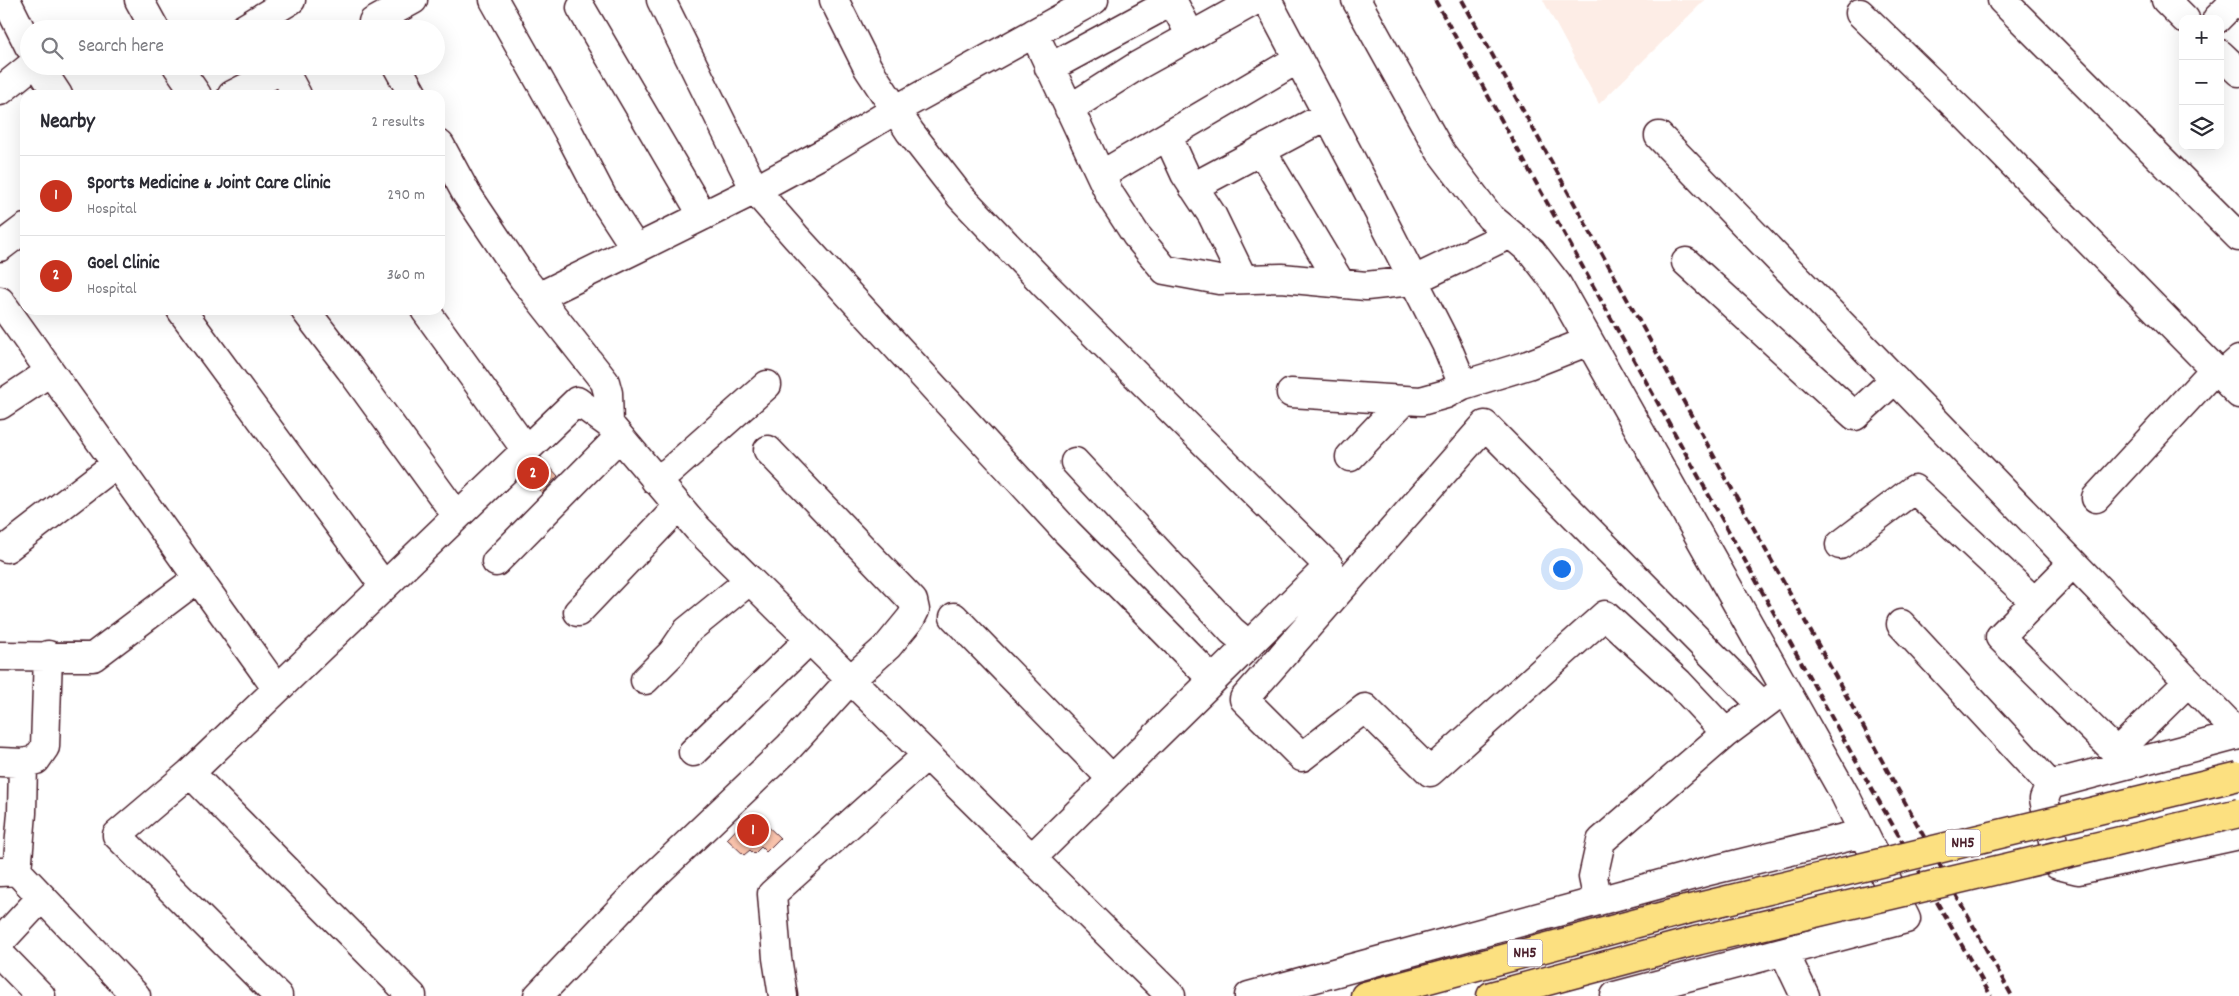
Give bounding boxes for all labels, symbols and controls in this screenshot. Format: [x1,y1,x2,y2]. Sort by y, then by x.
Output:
map controls [2179,15,2224,150]
button: + [2179,15,2224,60]
search box [20,20,445,75]
icon: search [38,34,66,62]
text: Search here [78,34,164,61]
button: − [2179,60,2224,105]
button: layers [2179,105,2224,150]
text: Nearby [40,108,95,138]
text: 2 results [371,111,425,134]
text: Sports Medicine & Joint Care Clinic [87,171,331,198]
text: 1 [54,184,58,207]
text: 290 m [387,184,425,207]
text: Hospital [87,198,137,221]
text: Goel Clinic [87,251,160,278]
text: 2 [53,264,60,287]
text: 360 m [387,264,425,287]
text: Hospital [87,278,137,301]
pin: 2 [517,454,549,492]
your location [1549,556,1575,582]
pin: 1 [737,811,769,849]
road number: NH5 [1946,830,1980,856]
road number: NH5 [1508,940,1542,966]

